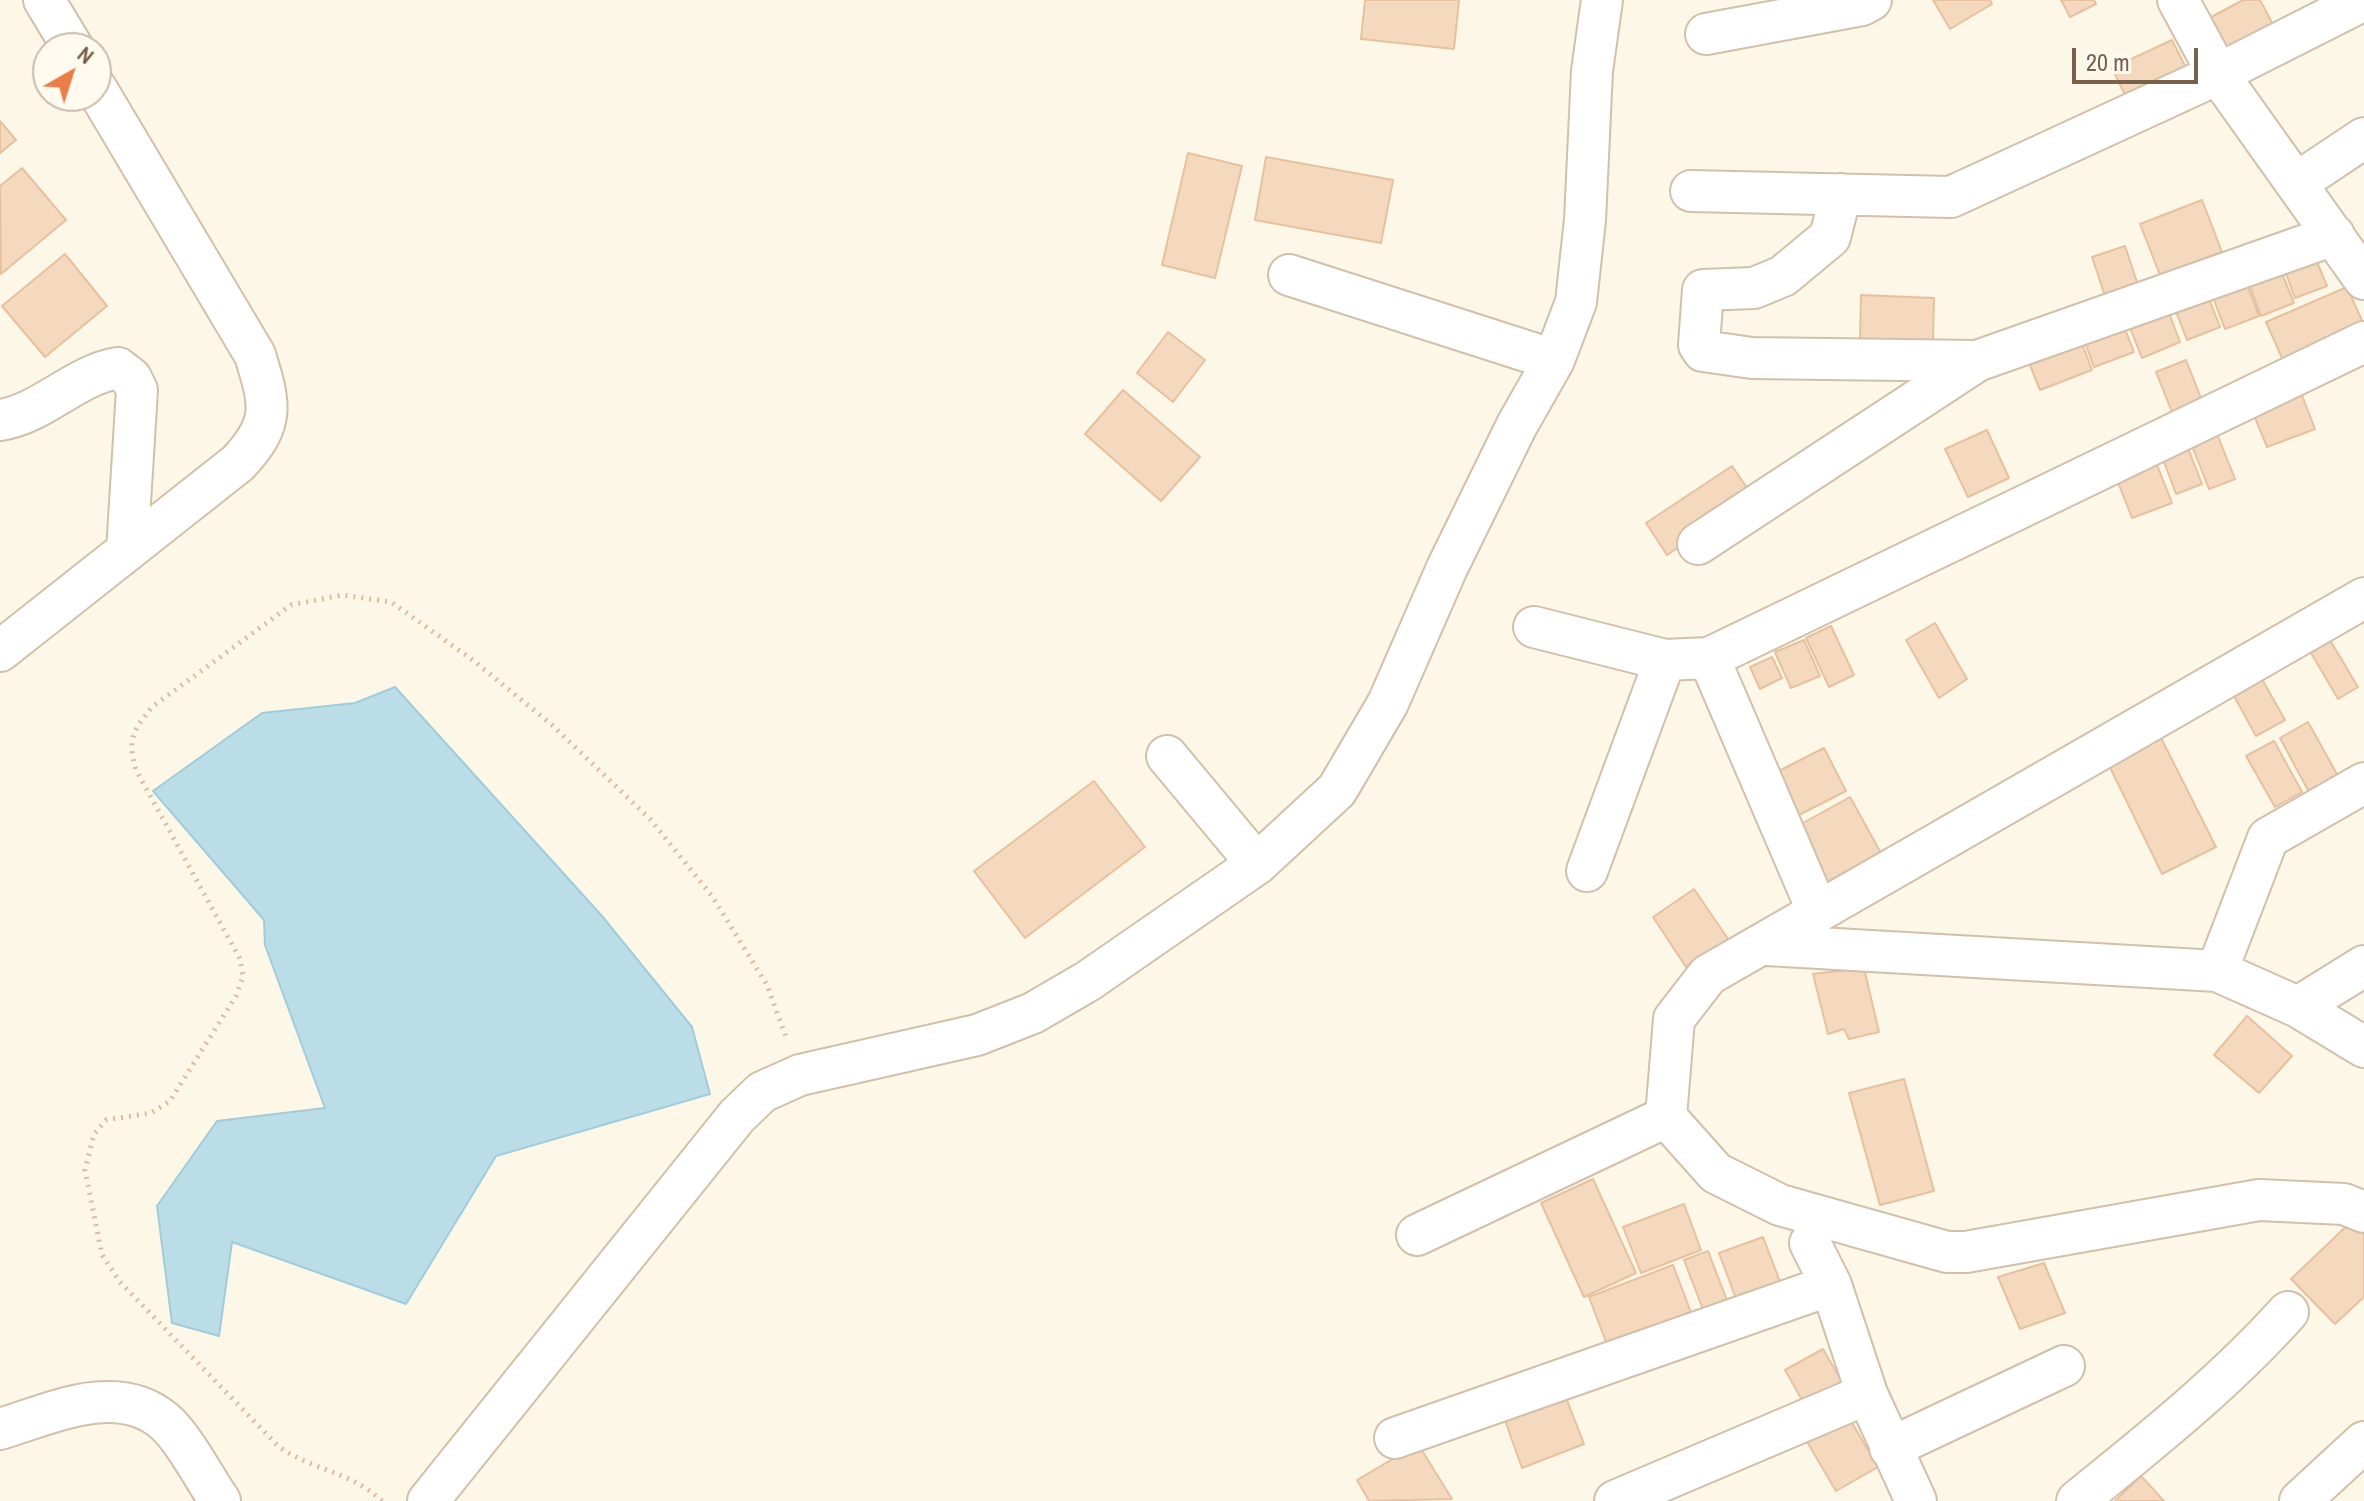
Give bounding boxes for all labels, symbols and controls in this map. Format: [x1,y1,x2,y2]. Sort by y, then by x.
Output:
north arrow [32,32,112,112]
scale bar [2076,32,2202,82]
text: N [71,39,100,71]
text: 20 m [2086,46,2130,78]

